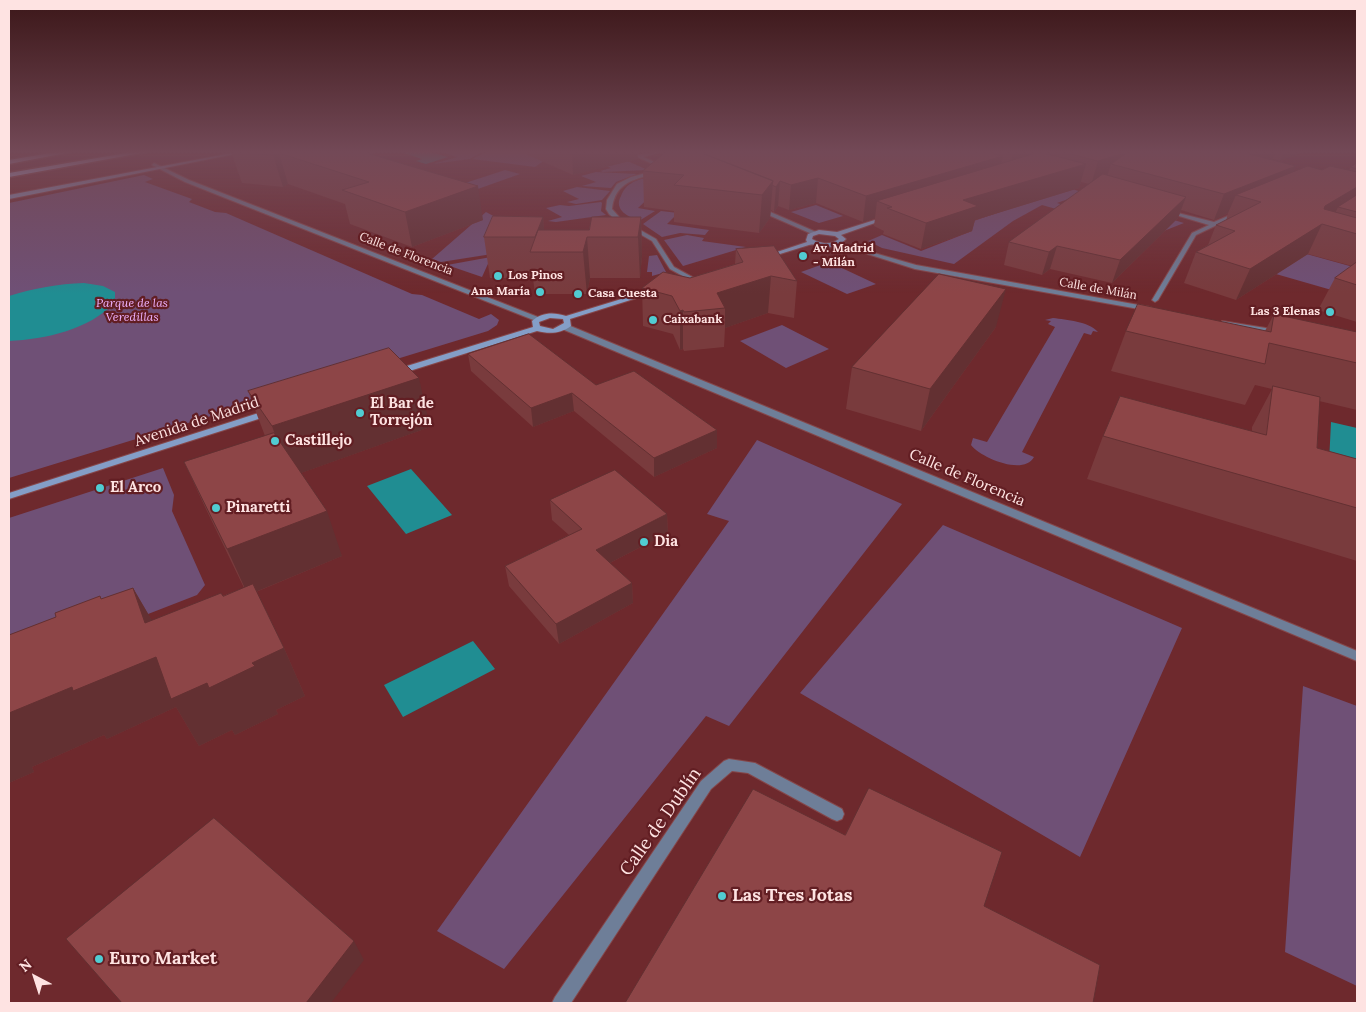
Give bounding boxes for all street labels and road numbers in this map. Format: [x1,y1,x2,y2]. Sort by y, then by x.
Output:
street label: Calle de Florencia [357,229,455,279]
street label: Calle de Milán [1058,275,1138,303]
street label: Avenida de Madrid [132,393,262,451]
street label: Calle de Florencia [906,445,1028,511]
street label: Calle de Dublín [616,764,706,880]

